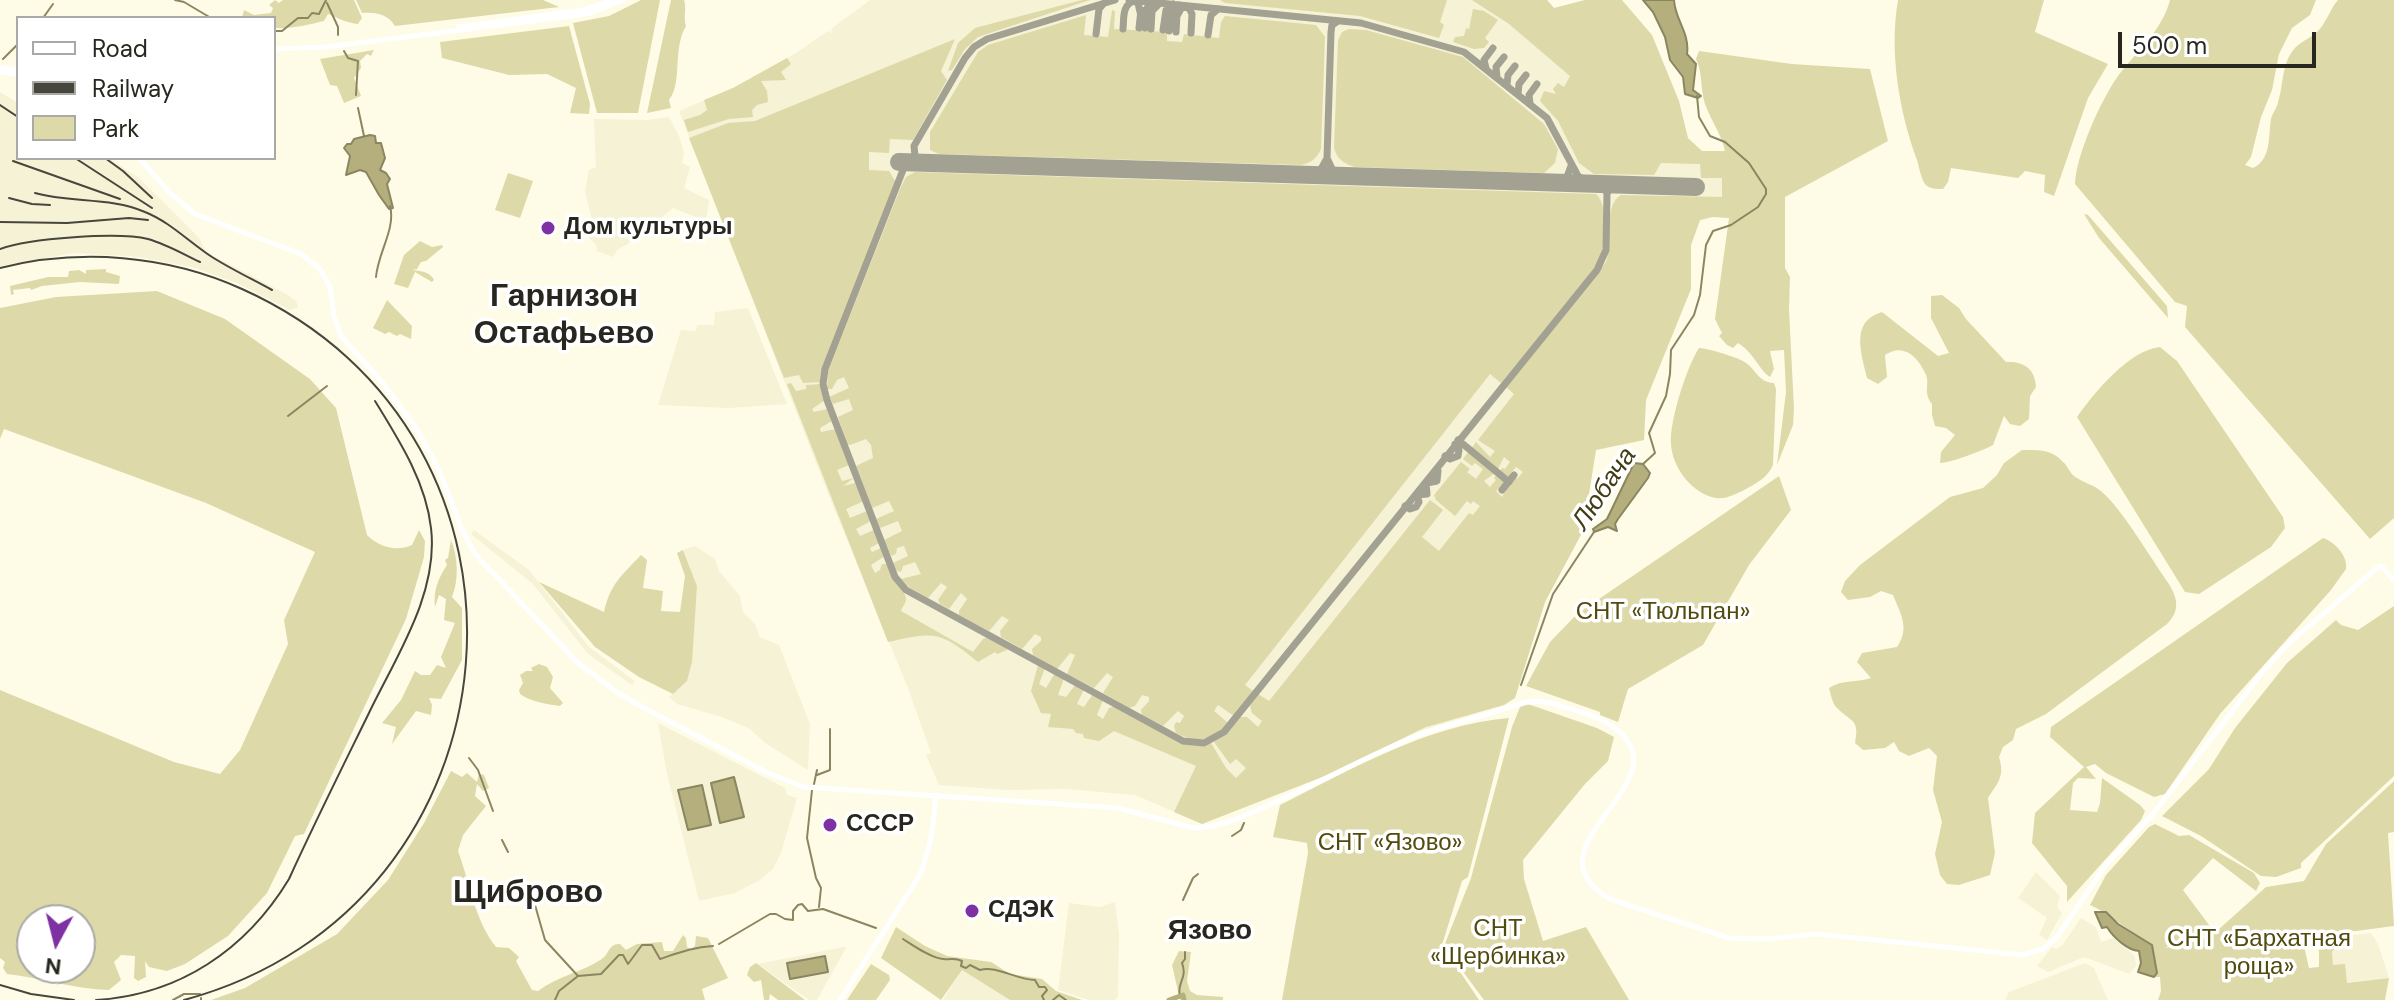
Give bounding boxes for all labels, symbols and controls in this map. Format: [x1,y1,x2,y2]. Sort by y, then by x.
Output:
legend [16,16,276,160]
scale bar [2122,16,2320,66]
text: 500 m [2132,30,2207,61]
text: Road [92,33,148,64]
text: Railway [92,73,174,104]
text: Park [92,113,139,144]
place label: Дом культуры [564,214,733,242]
marker: Дом культуры [539,219,557,237]
district label: Гарнизон Остафьево [474,279,654,354]
water label: Любача [1566,442,1644,536]
park label: СНТ «Тюльпан» [1576,599,1750,627]
place label: СССР [846,811,914,839]
marker: СССР [821,816,839,834]
park label: СНТ «Язово» [1318,830,1462,858]
district label: Щиброво [453,875,603,913]
place label: СДЭК [988,897,1054,925]
marker: СДЭК [963,902,981,920]
north arrow [16,904,96,984]
district label: Язово [1168,915,1252,949]
park label: СНТ «Щербинка» [1430,916,1566,972]
park label: СНТ «Бархатная роща» [2167,926,2351,982]
text: N [44,951,63,982]

